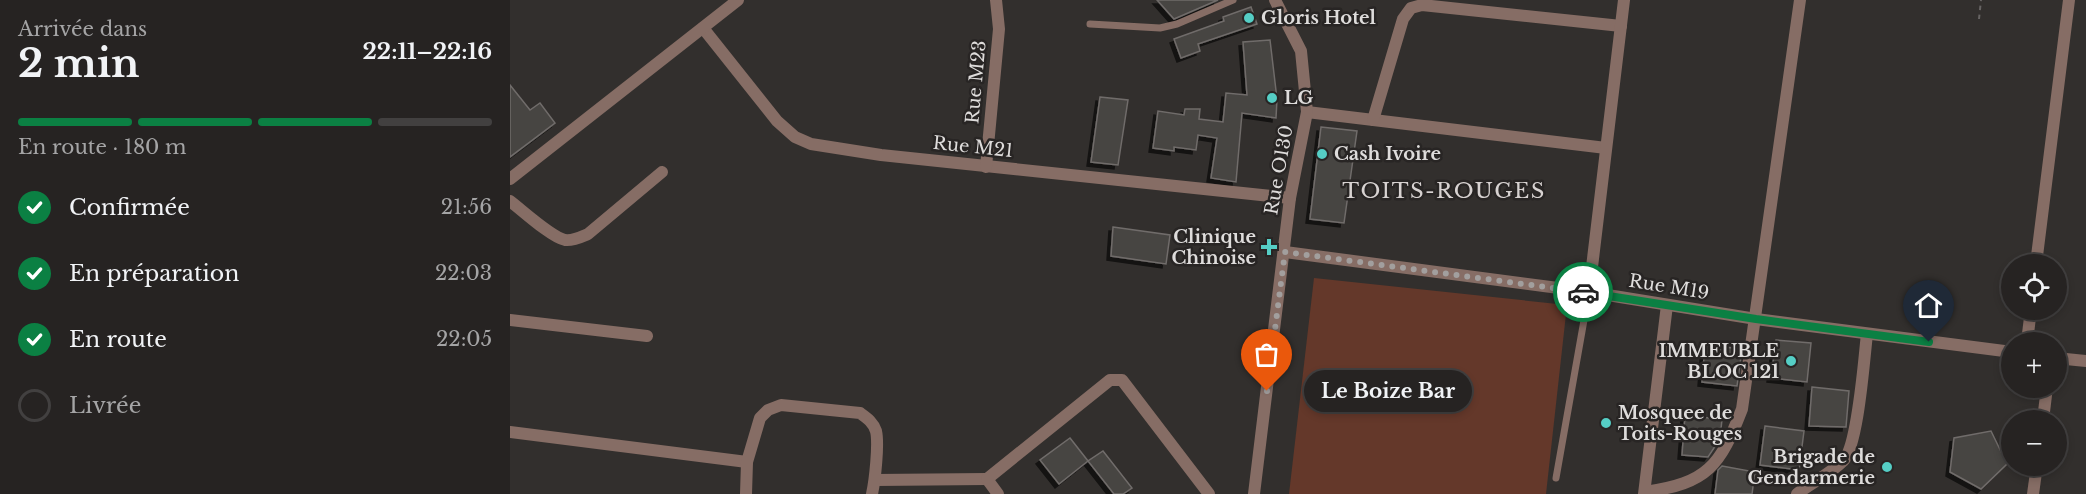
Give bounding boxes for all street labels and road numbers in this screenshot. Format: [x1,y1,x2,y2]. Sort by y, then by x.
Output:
street label: Rue M23 [961,39,991,125]
street label: Rue O130 [1260,123,1298,217]
street label: Rue M21 [932,132,1014,162]
street label: Rue M19 [1627,270,1711,304]

